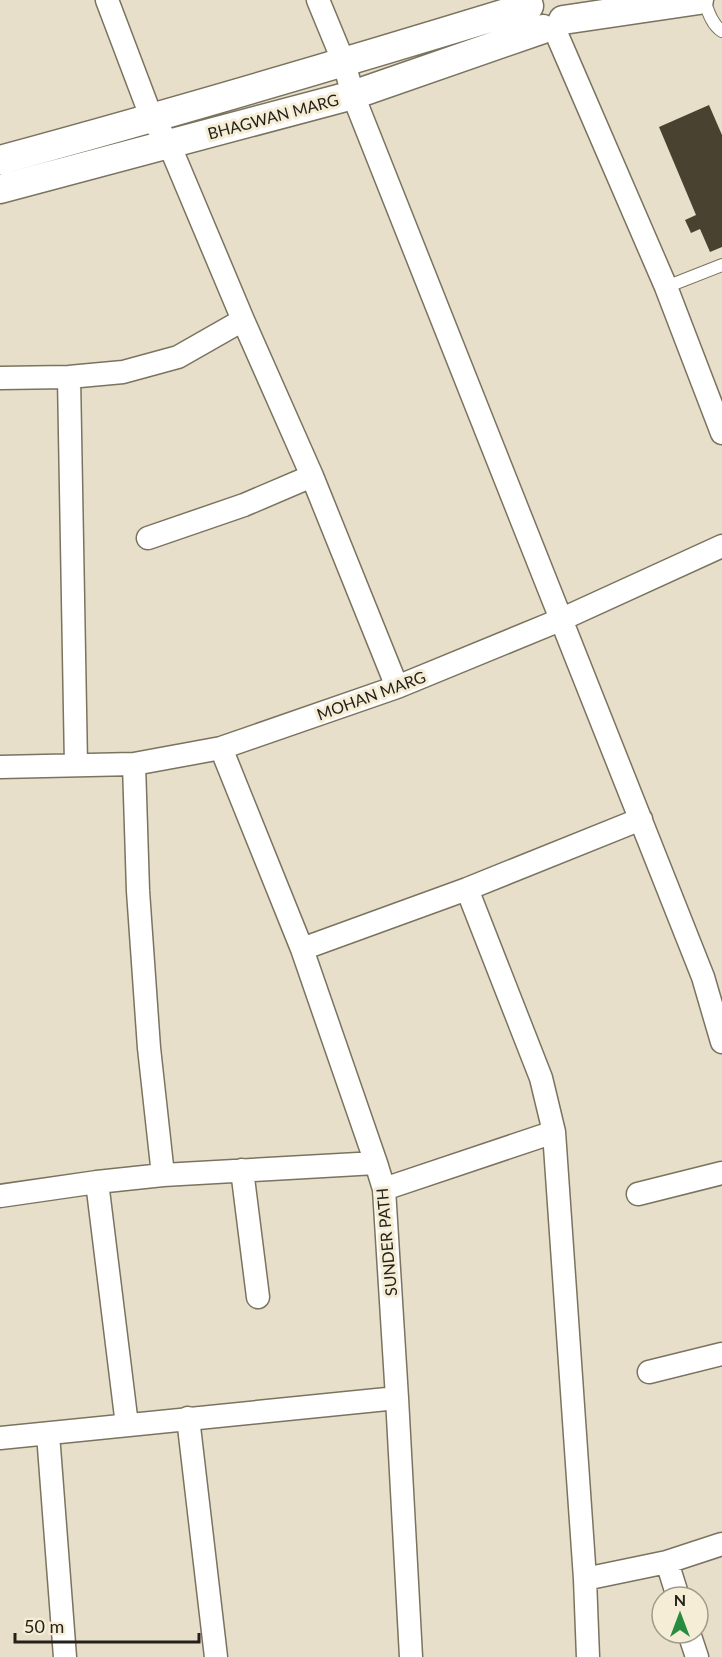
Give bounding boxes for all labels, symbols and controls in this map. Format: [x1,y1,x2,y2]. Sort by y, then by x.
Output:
street label: BHAGWAN MARG [205,89,341,143]
street label: MOHAN MARG [314,667,428,723]
street label: SUNDER PATH [372,1187,400,1297]
north arrow [650,1585,710,1645]
text: N [674,1590,686,1609]
scale bar [15,1606,200,1644]
text: 50 m [24,1615,64,1637]

